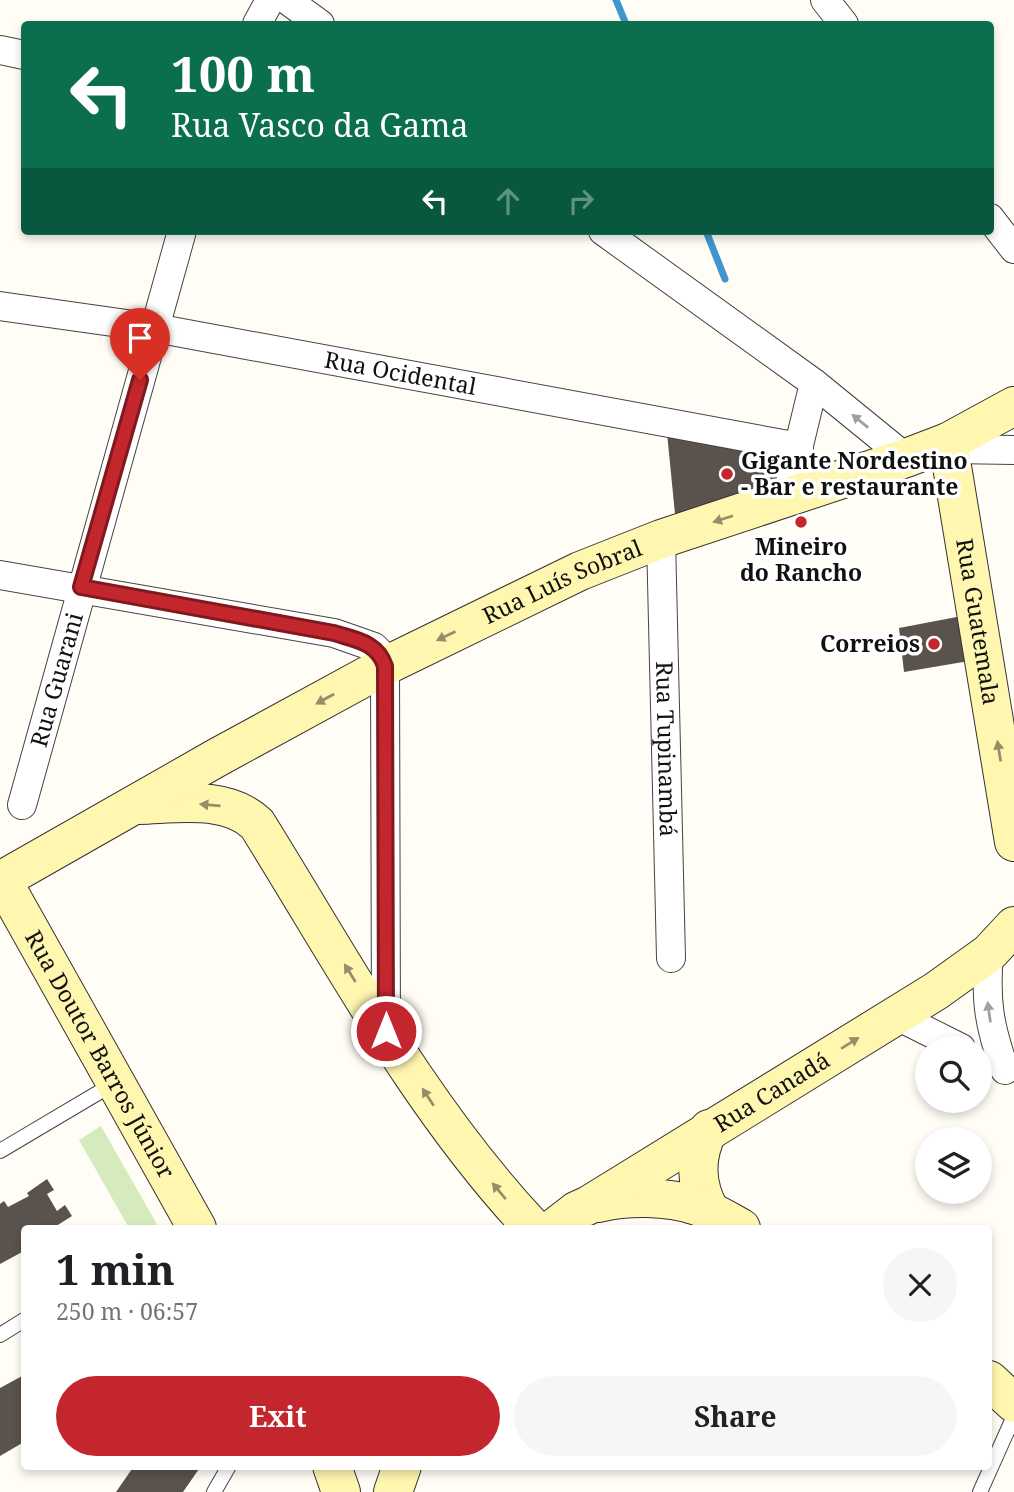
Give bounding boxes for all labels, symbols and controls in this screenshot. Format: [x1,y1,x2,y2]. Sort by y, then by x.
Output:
text: 100 m [171,40,315,106]
icon: left [56,49,147,140]
text: Rua Vasco da Gama [171,103,468,146]
icon: left [416,182,454,220]
icon: ahead [489,182,527,220]
icon: right [562,182,600,220]
pin [110,308,170,380]
icon: arrive [121,319,159,357]
street label: Rua Ocidental [322,343,479,402]
one-way arrow [852,413,870,428]
place label: Gigante Nordestino - Bar e restaurante [741,444,968,502]
marker: Gigante Nordestino - Bar e restaurante [719,466,735,482]
one-way arrow [712,514,733,525]
marker: Mineiro do Rancho [793,514,809,530]
place label: Mineiro do Rancho [740,530,862,588]
street label: Rua Luís Sobral [477,531,646,631]
street label: Rua Guatemala [949,536,1008,707]
street label: Rua Guarani [22,608,90,750]
place label: Correios [820,627,920,659]
one-way arrow [436,631,456,642]
marker: Correios [926,636,942,652]
street label: Rua Tupinambá [649,661,685,837]
one-way arrow [315,693,335,704]
one-way arrow [993,740,1004,762]
one-way arrow [199,799,221,810]
street label: Rua Doutor Barros Júnior [18,924,183,1184]
one-way arrow [343,964,356,983]
position arrow [349,994,423,1068]
one-way arrow [983,1001,994,1023]
one-way arrow [841,1036,860,1049]
map controls [915,1036,992,1204]
button: search [915,1036,992,1113]
street label: Rua Canadá [707,1043,835,1139]
one-way arrow [421,1087,434,1107]
button: layers [915,1127,992,1204]
one-way arrow [492,1182,507,1200]
text: 1 min [56,1240,175,1297]
button: close [883,1248,957,1322]
text: 250 m · 06:57 [56,1295,198,1327]
button: Exit [56,1376,500,1456]
button: Share [514,1376,957,1456]

